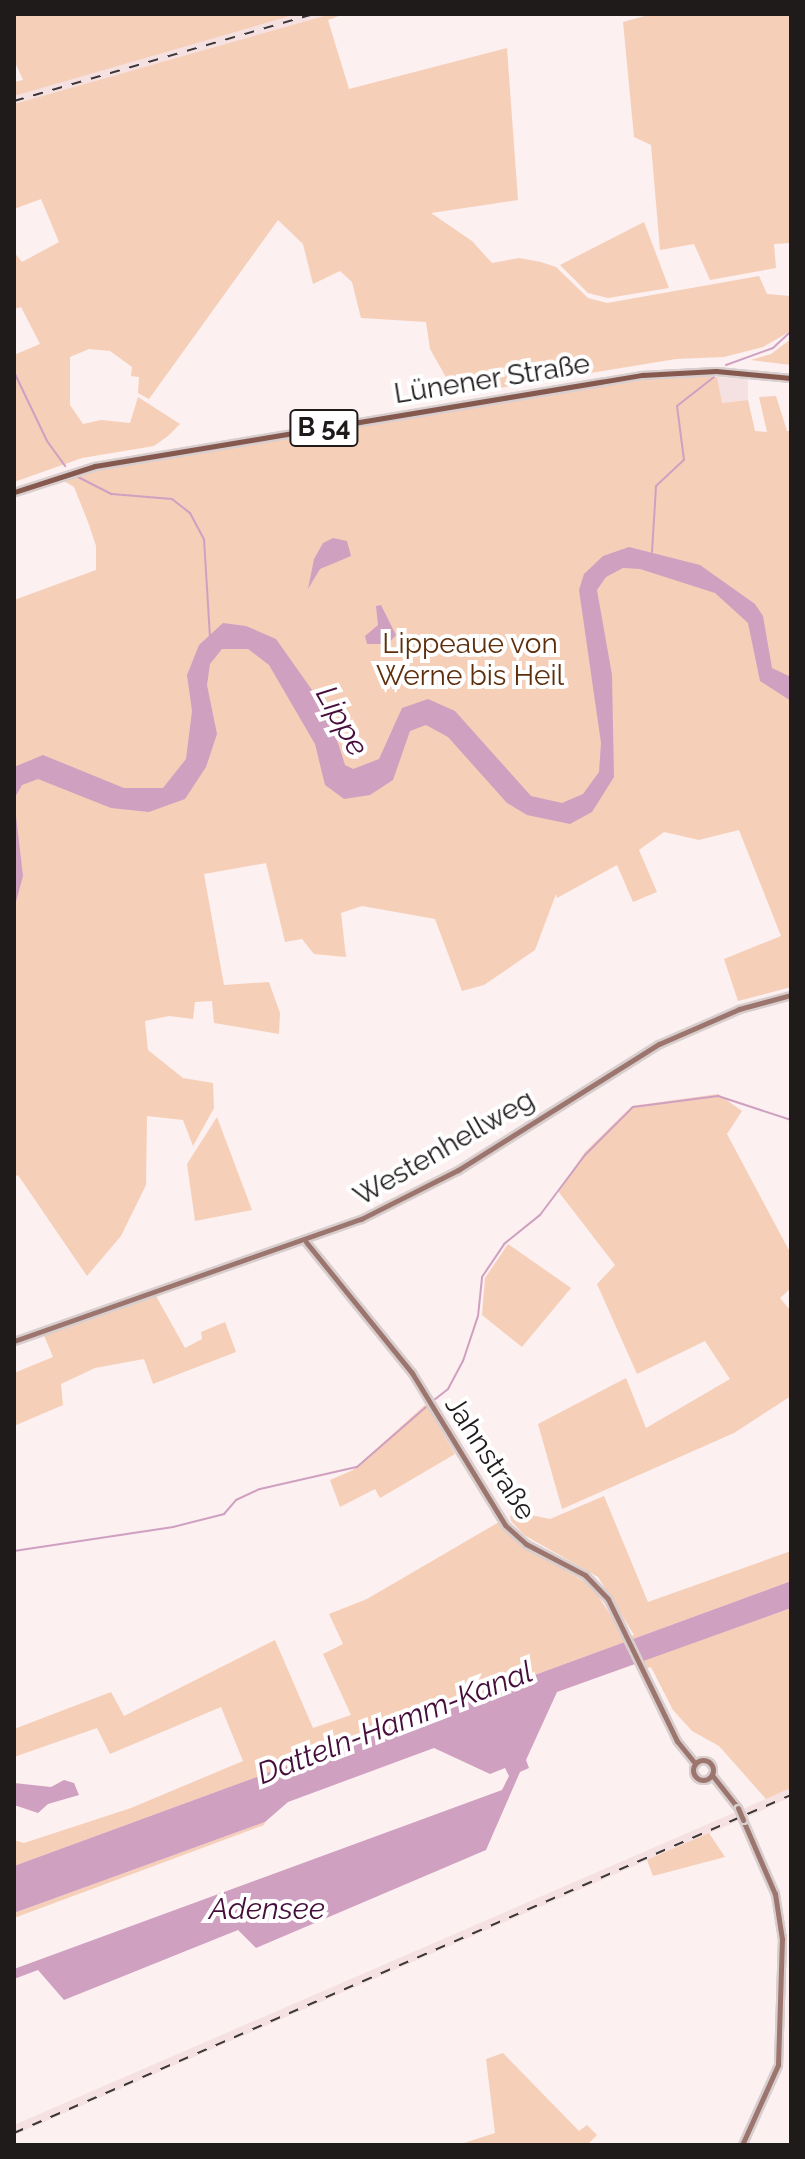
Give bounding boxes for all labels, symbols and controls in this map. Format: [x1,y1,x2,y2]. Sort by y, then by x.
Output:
street label: Lünener Straße [391,347,593,411]
road number: B 54 [288,406,360,450]
park label: Lippeaue von Werne bis Heil [376,627,564,693]
water label: Lippe [308,680,376,762]
street label: Westenhellweg [348,1083,540,1213]
street label: Jahnstraße [438,1390,542,1526]
water label: Datteln-Hamm-Kanal [252,1654,538,1792]
water label: Adensee [209,1891,325,1927]

